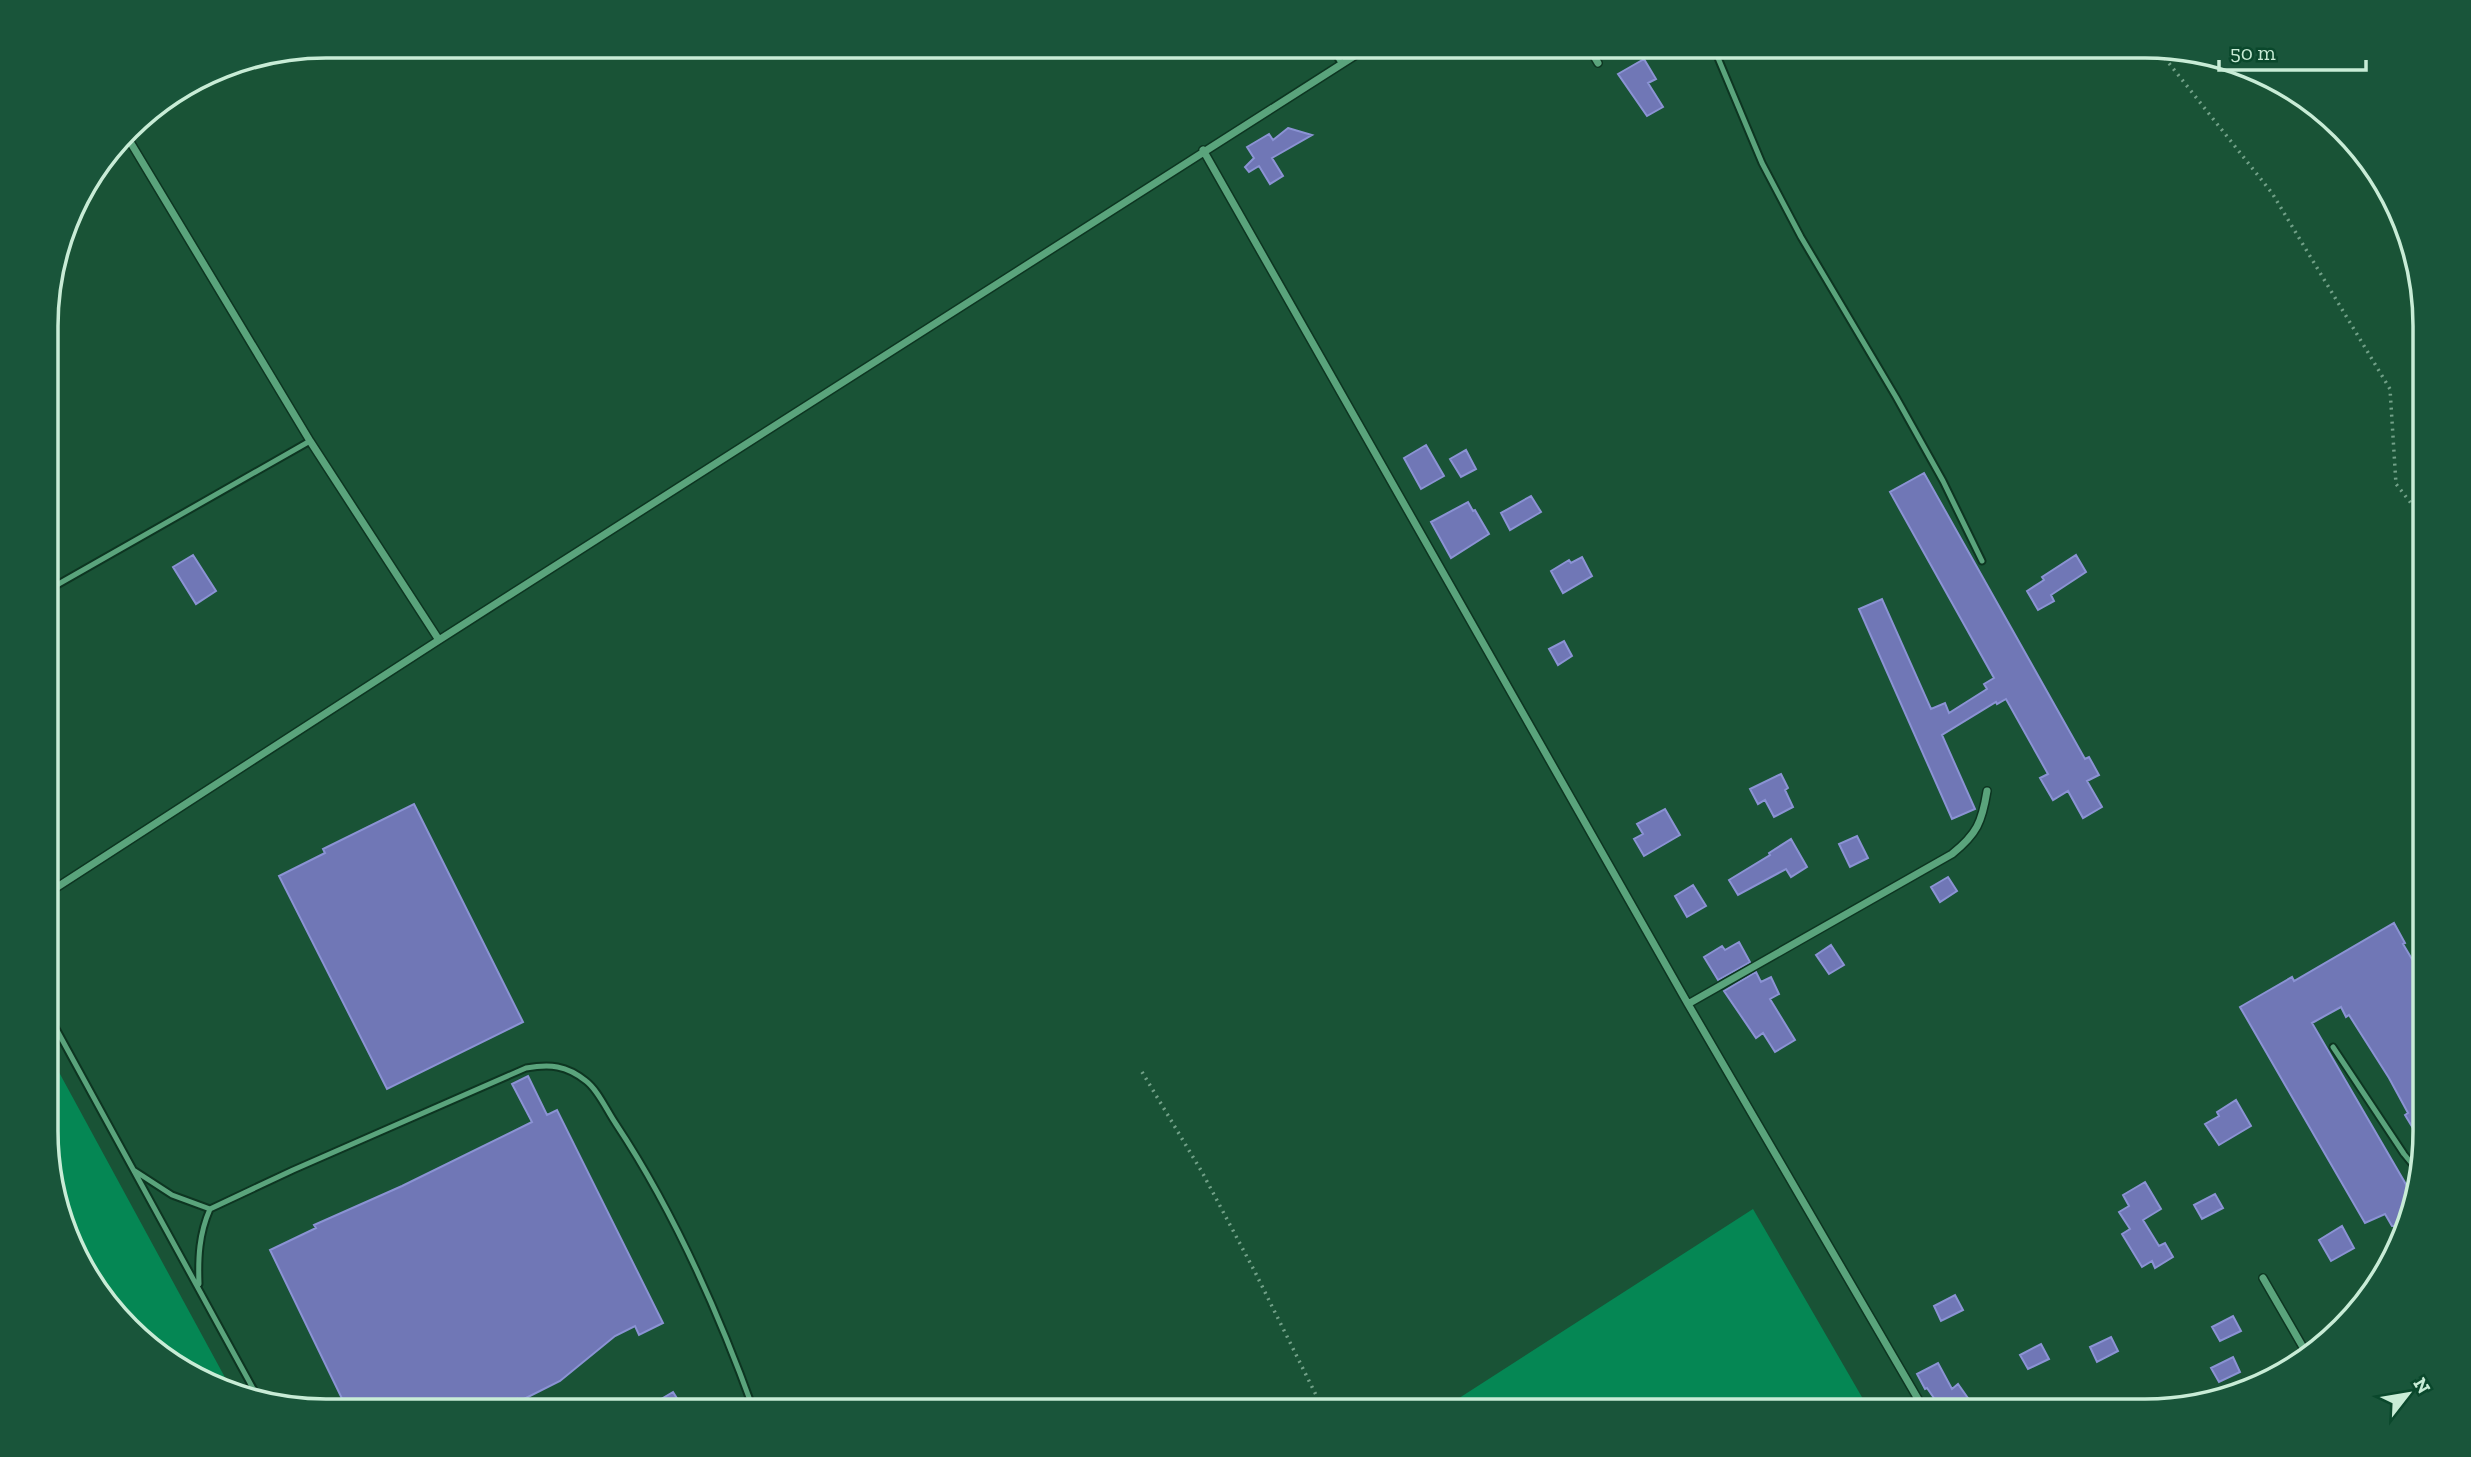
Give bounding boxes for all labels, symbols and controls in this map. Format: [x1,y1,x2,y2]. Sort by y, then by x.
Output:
scale bar [2219,28,2366,72]
text: 50 m [2230,40,2276,65]
north arrow [2373,1359,2443,1429]
text: N [2409,1373,2436,1398]

